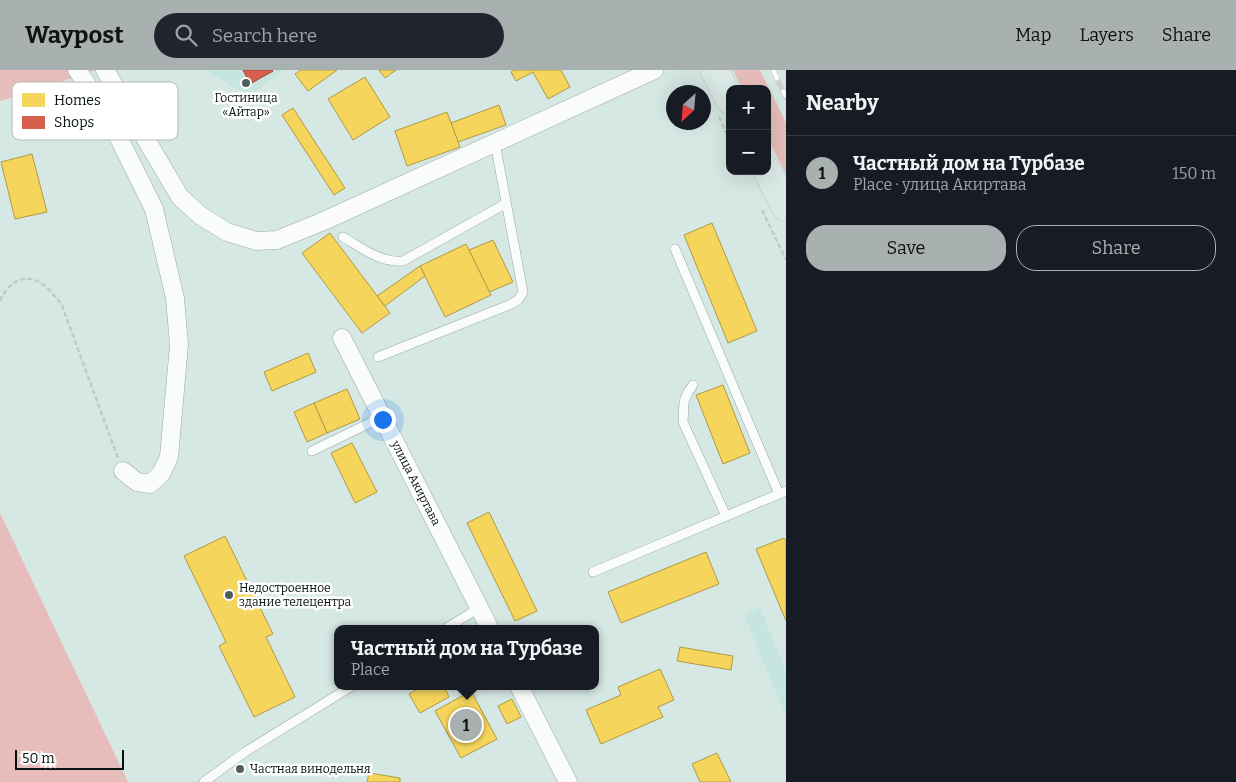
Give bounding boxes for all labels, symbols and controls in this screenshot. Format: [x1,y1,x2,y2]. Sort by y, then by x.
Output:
search box [154,13,504,58]
text: Waypost [25,21,124,49]
icon: search [172,21,200,49]
text: Search here [212,24,317,47]
text: Map [1015,24,1051,46]
text: Layers [1079,24,1134,46]
text: Share [1162,24,1211,46]
marker: Гостиница «Айтар» [240,77,252,89]
legend [12,82,178,140]
north arrow [666,85,711,130]
map controls [726,85,771,175]
button: + [726,85,771,130]
text: Nearby [806,90,879,116]
place label: Гостиница «Айтар» [215,91,278,119]
text: Homes [54,92,101,109]
text: Shops [54,114,94,131]
button: − [726,130,771,175]
text: Частный дом на Турбазе [853,152,1085,175]
text: 1 [819,164,825,183]
text: 150 m [1172,164,1216,183]
text: Place · улица Акиртава [853,175,1027,194]
button: Save [806,225,1006,271]
button: Share [1016,225,1216,271]
your location [370,407,396,433]
street label: улица Акиртава [388,437,444,528]
place label: Недостроенное здание телецентра [239,581,352,609]
marker: Недостроенное здание телецентра [223,589,235,601]
popup [334,625,599,690]
text: Частный дом на Турбазе [351,637,582,660]
text: Place [351,660,390,679]
pin: 1 [450,706,482,744]
scale bar [15,747,124,770]
text: 50 m [22,750,55,767]
place label: Частная винодельня [250,762,371,776]
marker: Частная винодельня [234,763,246,775]

